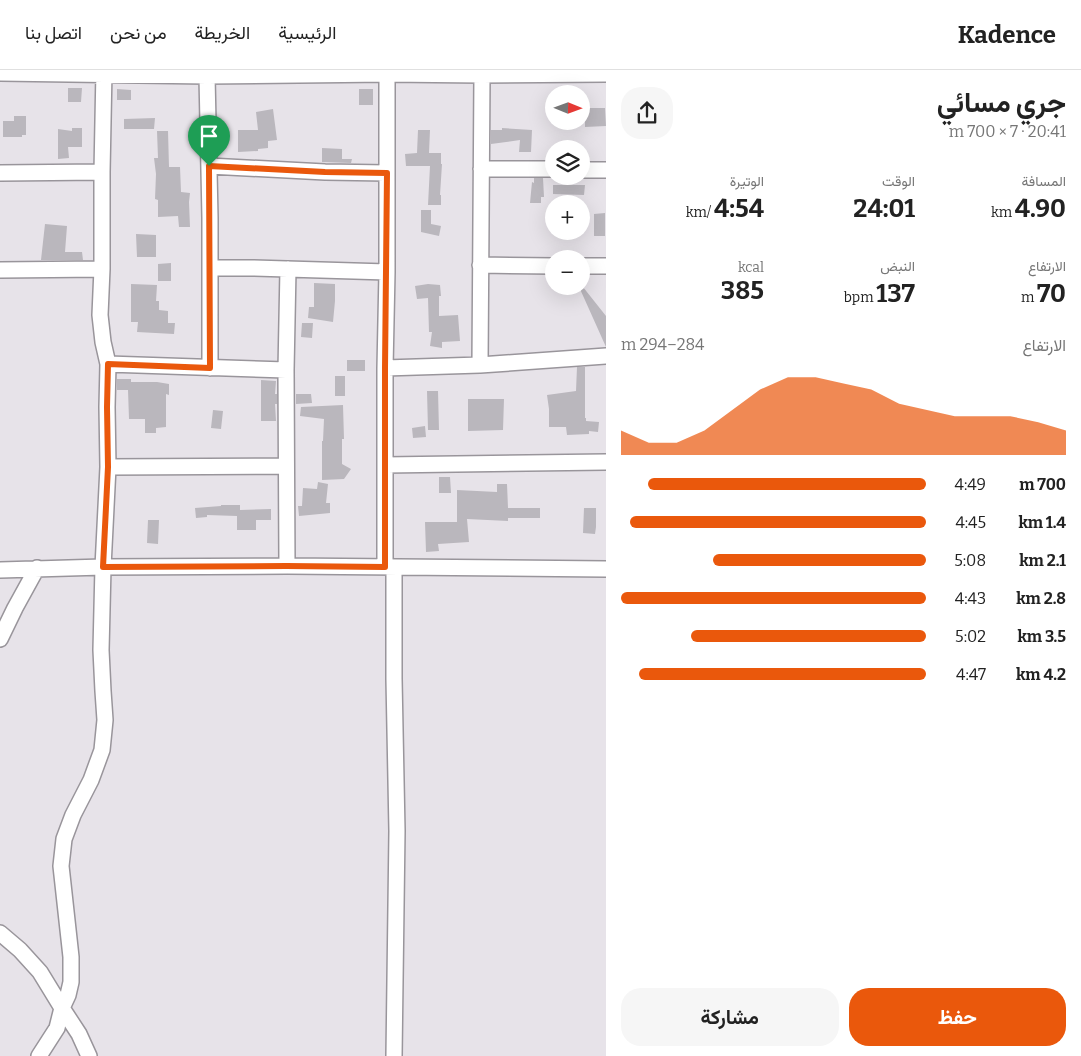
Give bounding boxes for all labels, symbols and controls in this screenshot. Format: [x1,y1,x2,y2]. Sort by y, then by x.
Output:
text: Kadence [958,21,1056,49]
text: اتصل بنا [25,22,82,44]
text: من نحن [110,22,167,44]
text: الخريطة [195,22,250,44]
text: الرئيسية [278,22,336,44]
north arrow [545,85,590,130]
map controls [545,85,590,295]
text: جري مسائي [937,86,1066,119]
button: share [621,87,673,139]
pin [188,115,230,166]
icon: arrive [195,122,223,150]
text: 20:41 · 7 × 700 m [949,122,1066,141]
button: layers [545,140,590,185]
text: الوتيرة [730,173,764,190]
text: الوقت [882,173,915,190]
text: المسافة [1022,173,1066,190]
text: 4:54 [714,194,764,224]
text: 24:01 [853,194,915,224]
text: 4.90 [1015,194,1066,224]
button: + [545,195,590,240]
text: /km [686,204,714,221]
text: km [991,204,1015,221]
button: − [545,250,590,295]
text: النبض [880,258,915,275]
text: الارتفاع [1028,258,1066,275]
text: kcal [738,259,764,276]
text: 385 [721,276,764,306]
text: 137 [876,279,915,309]
text: 70 [1037,279,1066,309]
text: bpm [844,289,876,306]
text: m [1021,289,1037,306]
text: 284–294 m [621,335,704,354]
text: الارتفاع [1023,336,1066,355]
text: 4:49 [955,475,986,494]
text: 700 m [1019,475,1066,494]
text: 4:45 [955,513,986,532]
text: 1.4 km [1018,513,1066,532]
text: 5:08 [954,551,986,570]
text: 2.1 km [1019,551,1066,570]
text: 4:43 [955,589,986,608]
text: 2.8 km [1016,589,1066,608]
text: 5:02 [955,627,986,646]
text: 3.5 km [1017,627,1066,646]
text: 4:47 [956,665,986,684]
text: 4.2 km [1016,665,1066,684]
button: مشاركة [621,988,839,1046]
button: حفظ [849,988,1066,1046]

